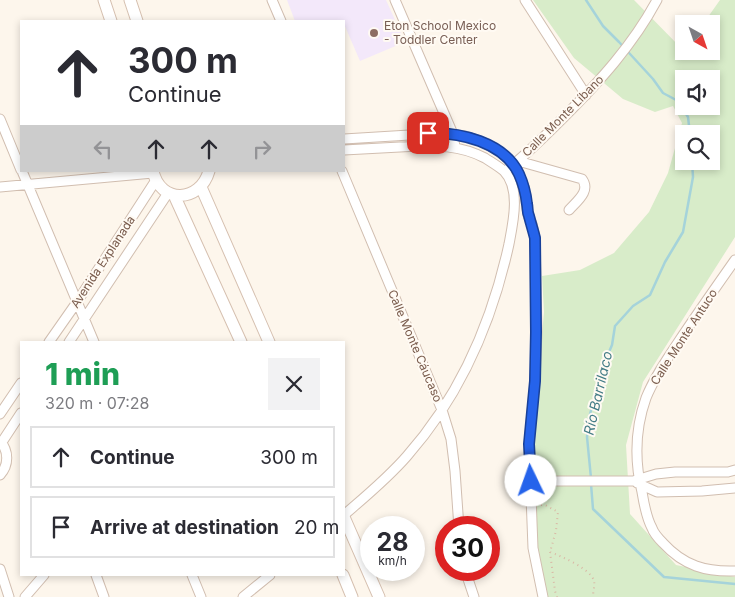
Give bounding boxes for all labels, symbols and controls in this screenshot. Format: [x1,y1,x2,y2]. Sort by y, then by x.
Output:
north arrow [675,15,720,60]
map controls [675,15,720,170]
place label: Eton School Mexico - Toddler Center [384,18,496,47]
marker: Eton School Mexico - Toddler Center [368,27,380,39]
text: 300 m [128,39,238,81]
icon: ahead [45,40,110,105]
button: sound [675,70,720,115]
street label: Calle Monte Líbano [519,72,607,160]
text: Continue [128,81,222,107]
pin [407,112,449,154]
icon: arrive [414,119,442,147]
button: search [675,125,720,170]
icon: left [89,135,117,163]
icon: ahead [142,135,170,163]
icon: ahead [195,135,223,163]
icon: right [248,135,276,163]
street label: Avenida Explanada [67,213,138,311]
street label: Calle Monte Antuco [647,286,720,388]
street label: Calle Monte Cáucaso [385,287,446,404]
water label: Río Barrilaco [580,349,615,436]
text: 1 min [45,356,120,392]
button: close [268,358,320,410]
text: 320 m · 07:28 [45,393,149,413]
icon: ahead [47,443,75,471]
text: Continue [90,446,175,469]
text: 300 m [260,446,318,469]
position arrow [504,454,556,506]
icon: arrive [47,513,75,541]
text: Arrive at destination [90,516,279,539]
text: 20 m [294,516,340,539]
speed limit sign: 30 [435,516,500,581]
text: 28 [376,527,409,557]
text: km/h [378,553,407,568]

